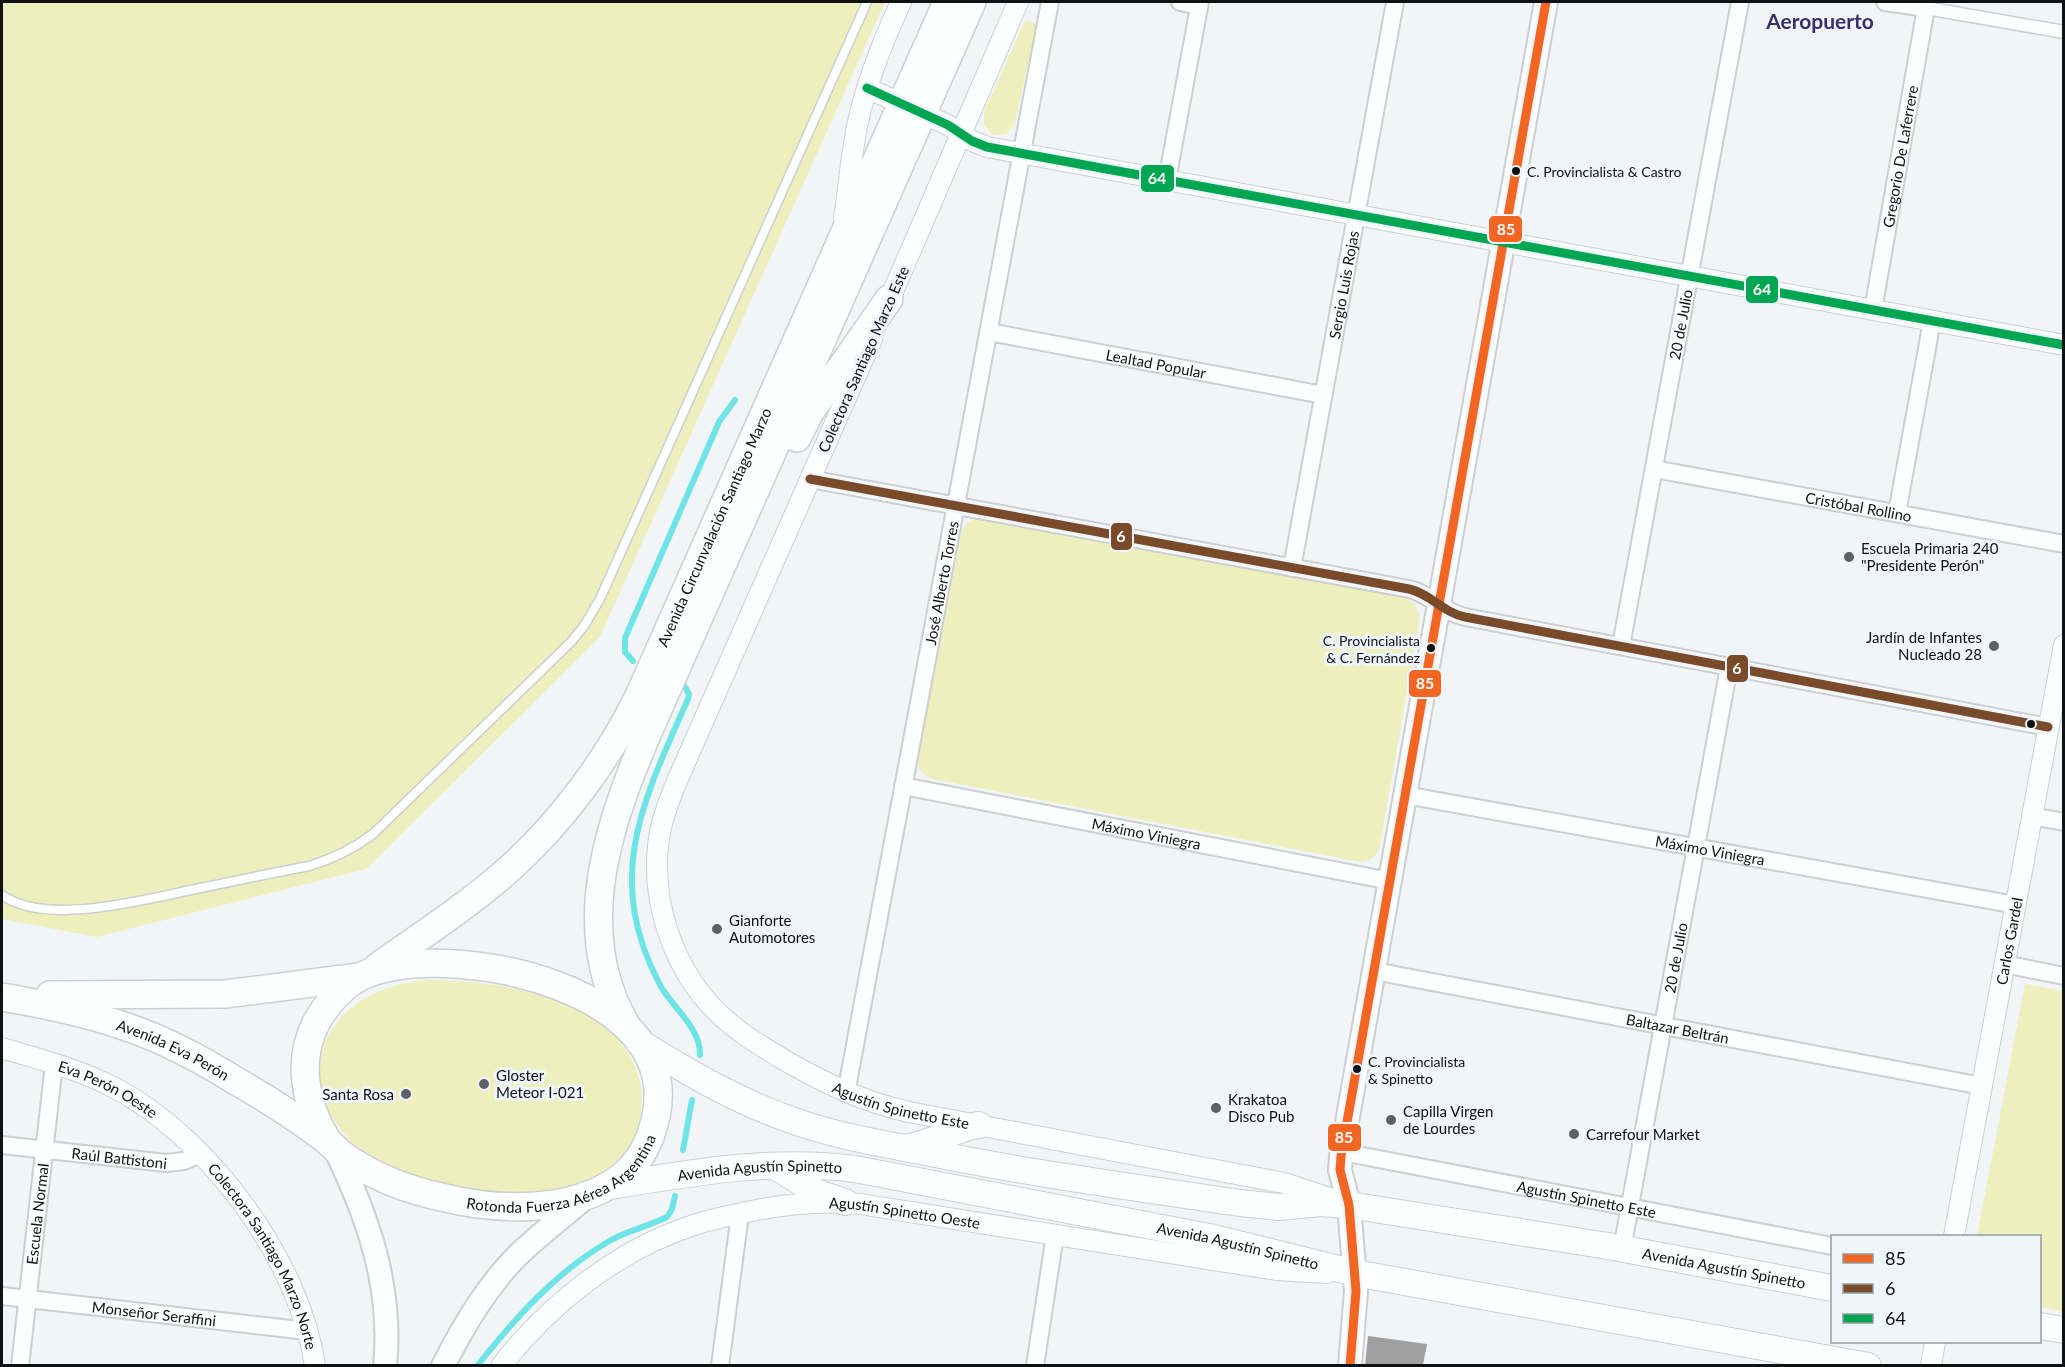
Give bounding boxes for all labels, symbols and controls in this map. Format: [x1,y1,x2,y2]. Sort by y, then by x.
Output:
district label: Aeropuerto [1765,8,1874,33]
street label: Gregorio De Laferrere [1879,84,1921,229]
place label: C. Provincialista & Castro [1527,163,1682,180]
line badge: 64 [1140,164,1175,193]
marker: C. Provincialista & Castro [1510,165,1522,177]
text: 64 [1148,168,1166,187]
line badge: 85 [1488,215,1523,243]
text: 85 [1497,219,1515,238]
street label: Sergio Luis Rojas [1325,229,1362,340]
street label: Colectora Santiago Marzo Este [814,263,912,455]
line badge: 64 [1745,275,1779,304]
text: 64 [1753,279,1771,298]
street label: 20 de Julio [1665,288,1696,361]
street label: Lealtad Popular [1104,345,1208,382]
street label: Avenida Circunvalación Santiago Marzo [653,405,775,649]
street label: Cristóbal Rollino [1804,488,1913,525]
street label: José Alberto Torres [921,519,962,646]
line badge: 6 [1110,522,1133,551]
text: 6 [1116,526,1126,545]
place label: Escuela Primaria 240 "Presidente Perón" [1861,539,1999,574]
marker: Escuela Primaria 240 "Presidente Perón" [1842,550,1856,564]
place label: Jardín de Infantes Nucleado 28 [1866,628,1982,663]
place label: C. Provincialista & C. Fernández [1323,632,1420,666]
marker: Jardín de Infantes Nucleado 28 [1987,639,2001,653]
marker: C. Provincialista & C. Fernández [1425,642,1437,654]
line badge: 6 [1726,654,1749,683]
text: 6 [1732,658,1742,677]
line badge: 85 [1408,669,1442,698]
text: 85 [1416,673,1434,692]
unlabelled marker [2025,718,2037,730]
street label: Máximo Viniegra [1090,814,1202,853]
street label: Máximo Viniegra [1654,831,1766,869]
street label: Carlos Gardel [1992,896,2026,986]
place label: Gianforte Automotores [729,911,815,946]
street label: 20 de Julio [1660,921,1691,995]
marker: Gianforte Automotores [710,922,724,936]
street label: Baltazar Beltrán [1625,1010,1731,1047]
street label: Avenida Eva Perón [115,1015,233,1084]
place label: C. Provincialista & Spinetto [1368,1053,1465,1087]
street label: Eva Perón Oeste [56,1057,161,1121]
marker: C. Provincialista & Spinetto [1351,1063,1363,1075]
place label: Gloster Meteor I-021 [496,1066,584,1101]
marker: Gloster Meteor I-021 [477,1077,491,1091]
street label: Agustín Spinetto Este [830,1078,971,1132]
place label: Santa Rosa [322,1085,394,1103]
marker: Santa Rosa [399,1087,413,1101]
place label: Krakatoa Disco Pub [1228,1090,1294,1125]
marker: Krakatoa Disco Pub [1209,1101,1223,1115]
place label: Capilla Virgen de Lourdes [1403,1102,1493,1137]
marker: Capilla Virgen de Lourdes [1384,1113,1398,1127]
line badge: 85 [1327,1123,1362,1152]
place label: Carrefour Market [1586,1125,1700,1143]
text: 85 [1335,1127,1353,1146]
marker: Carrefour Market [1567,1127,1581,1141]
street label: Rotonda Fuerza Aérea Argentina [465,1132,659,1216]
street label: Raúl Battistoni [71,1144,168,1172]
street label: Avenida Agustín Spinetto [676,1156,843,1184]
street label: Colectora Santiago Marzo Norte [205,1159,321,1351]
street label: Escuela Normal [22,1162,52,1266]
street label: Agustín Spinetto Este [1515,1177,1658,1221]
street label: Agustín Spinetto Oeste [829,1193,982,1232]
street label: Avenida Agustín Spinetto [1155,1218,1321,1273]
legend [1831,1235,2041,1343]
street label: Avenida Agustín Spinetto [1641,1244,1807,1292]
text: 85 [1885,1247,1906,1269]
text: 6 [1885,1277,1895,1299]
street label: Monseñor Seraffini [91,1297,217,1330]
text: 64 [1885,1307,1906,1329]

